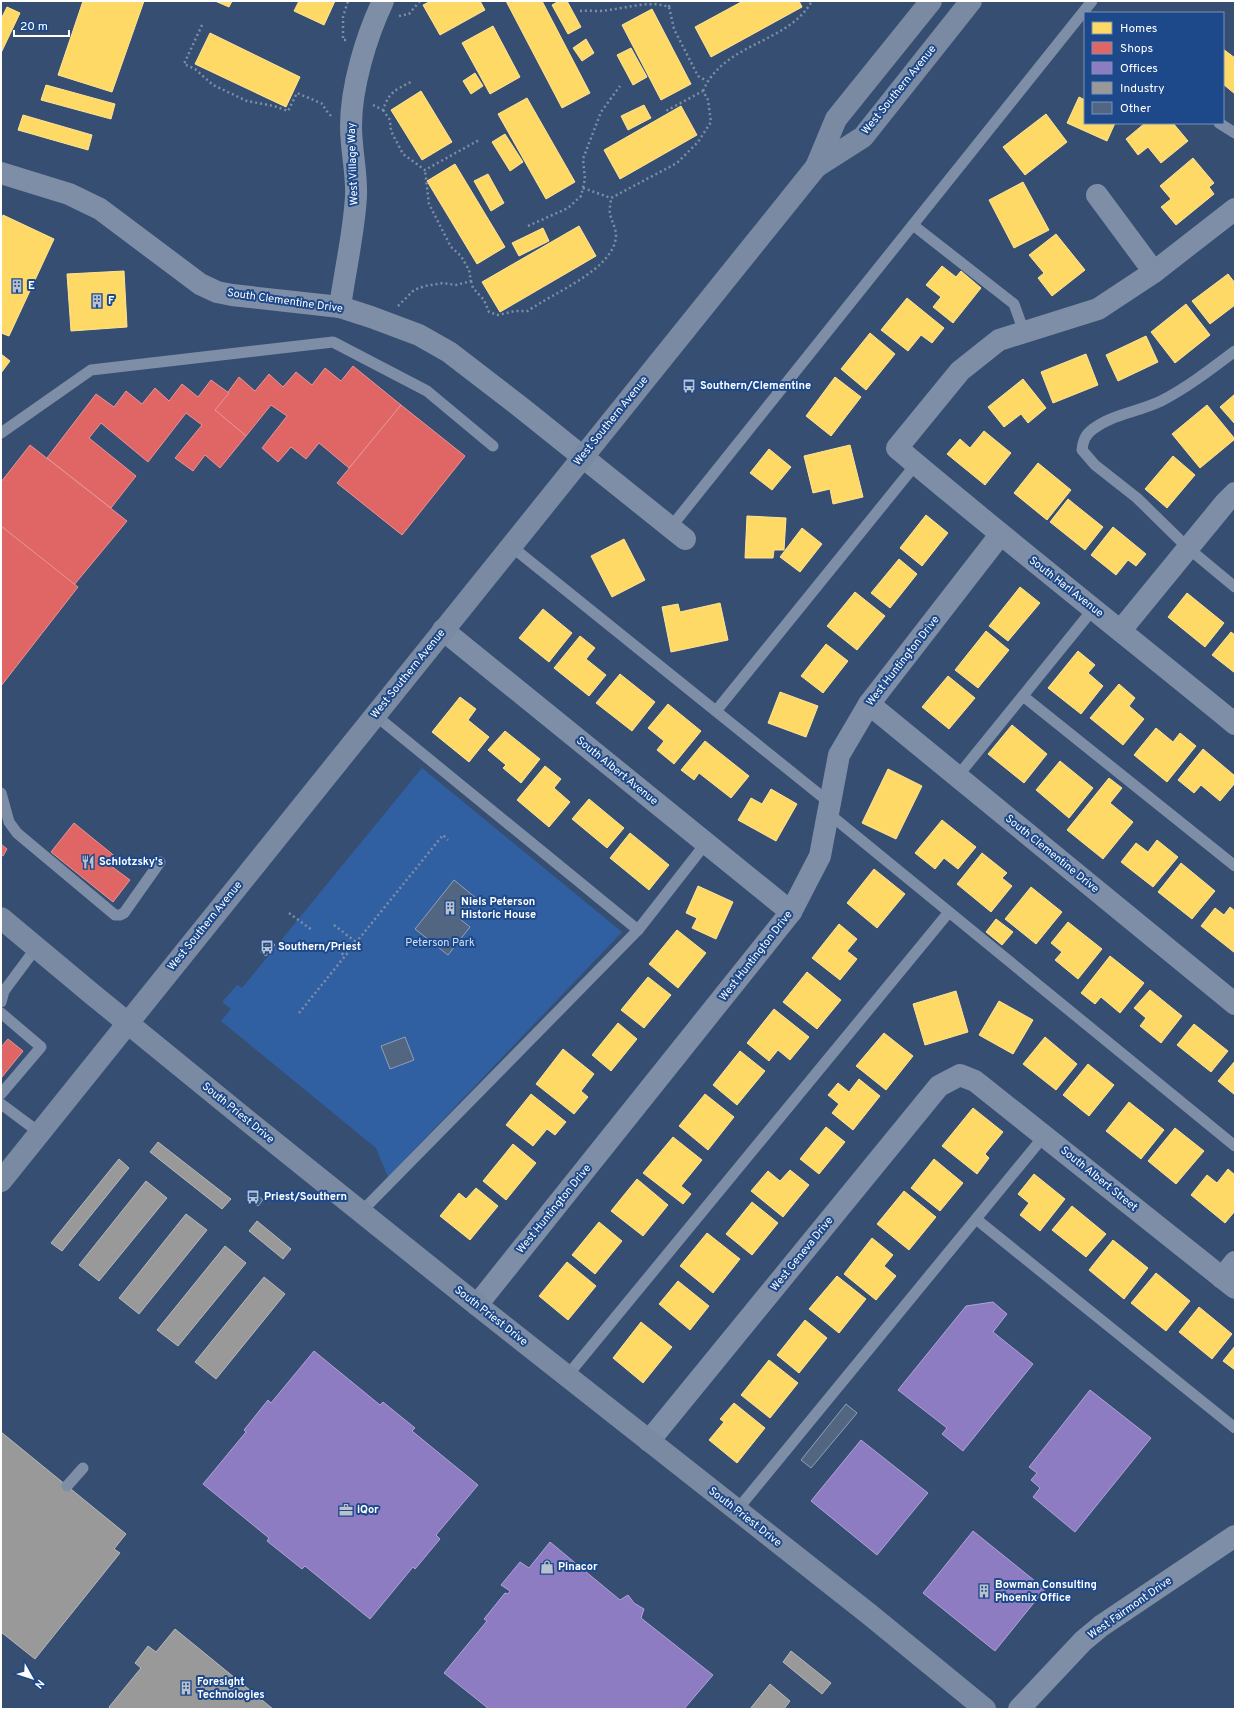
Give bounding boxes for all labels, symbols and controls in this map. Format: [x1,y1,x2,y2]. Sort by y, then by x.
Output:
scale bar [14,12,69,38]
legend [1084,12,1224,124]
text: 20 m [20,19,48,35]
text: Homes [1120,21,1157,37]
text: Shops [1120,41,1153,57]
street label: West Southern Avenue [859,42,939,138]
text: Offices [1120,61,1158,77]
text: Industry [1120,81,1165,97]
text: Other [1120,101,1152,117]
street label: West Village Way [345,122,361,206]
building icon: E [9,278,25,294]
place label: E [28,279,35,293]
street label: South Clementine Drive [226,286,344,316]
building icon: F [89,293,105,309]
place label: F [108,294,115,308]
street label: West Southern Avenue [571,373,651,469]
bus stop icon: Southern/Clementine [681,378,697,394]
place label: Southern/Clementine [700,379,811,393]
street label: South Harl Avenue [1026,554,1106,621]
street label: West Huntington Drive [863,613,943,709]
street label: West Southern Avenue [368,626,448,722]
street label: South Albert Avenue [573,734,661,808]
street label: South Clementine Drive [1002,812,1102,896]
restaurant icon: Schlotzsky's [80,854,96,870]
place label: Schlotzsky's [99,855,163,869]
street label: West Southern Avenue [165,878,245,974]
place label: Niels Peterson Historic House [461,895,536,922]
building icon: Niels Peterson Historic House [442,900,458,916]
street label: West Huntington Drive [716,908,796,1004]
park label: Peterson Park [405,936,475,950]
bus stop icon: Southern/Priest [259,939,275,955]
place label: Southern/Priest [278,940,361,954]
street label: South Priest Drive [199,1080,277,1147]
street label: South Albert Street [1058,1144,1140,1214]
street label: West Huntington Drive [514,1161,594,1256]
bus stop icon: Priest/Southern [245,1189,261,1205]
place label: Priest/Southern [264,1190,347,1204]
street label: West Geneva Drive [768,1214,836,1294]
street label: South Priest Drive [452,1283,530,1349]
street label: South Priest Drive [706,1484,784,1550]
office icon: iQor [338,1502,354,1518]
place label: iQor [357,1503,379,1517]
shop icon: Pinacor [539,1559,555,1575]
place label: Pinacor [558,1560,598,1574]
street label: West Fairmont Drive [1085,1574,1175,1642]
place label: Bowman Consulting Phoenix Office [995,1578,1097,1605]
building icon: Bowman Consulting Phoenix Office [976,1583,992,1599]
north arrow [12,1658,52,1698]
place label: Foresight Technologies [197,1675,265,1702]
text: N [31,1676,47,1691]
building icon: Foresight Technologies [178,1680,194,1696]

